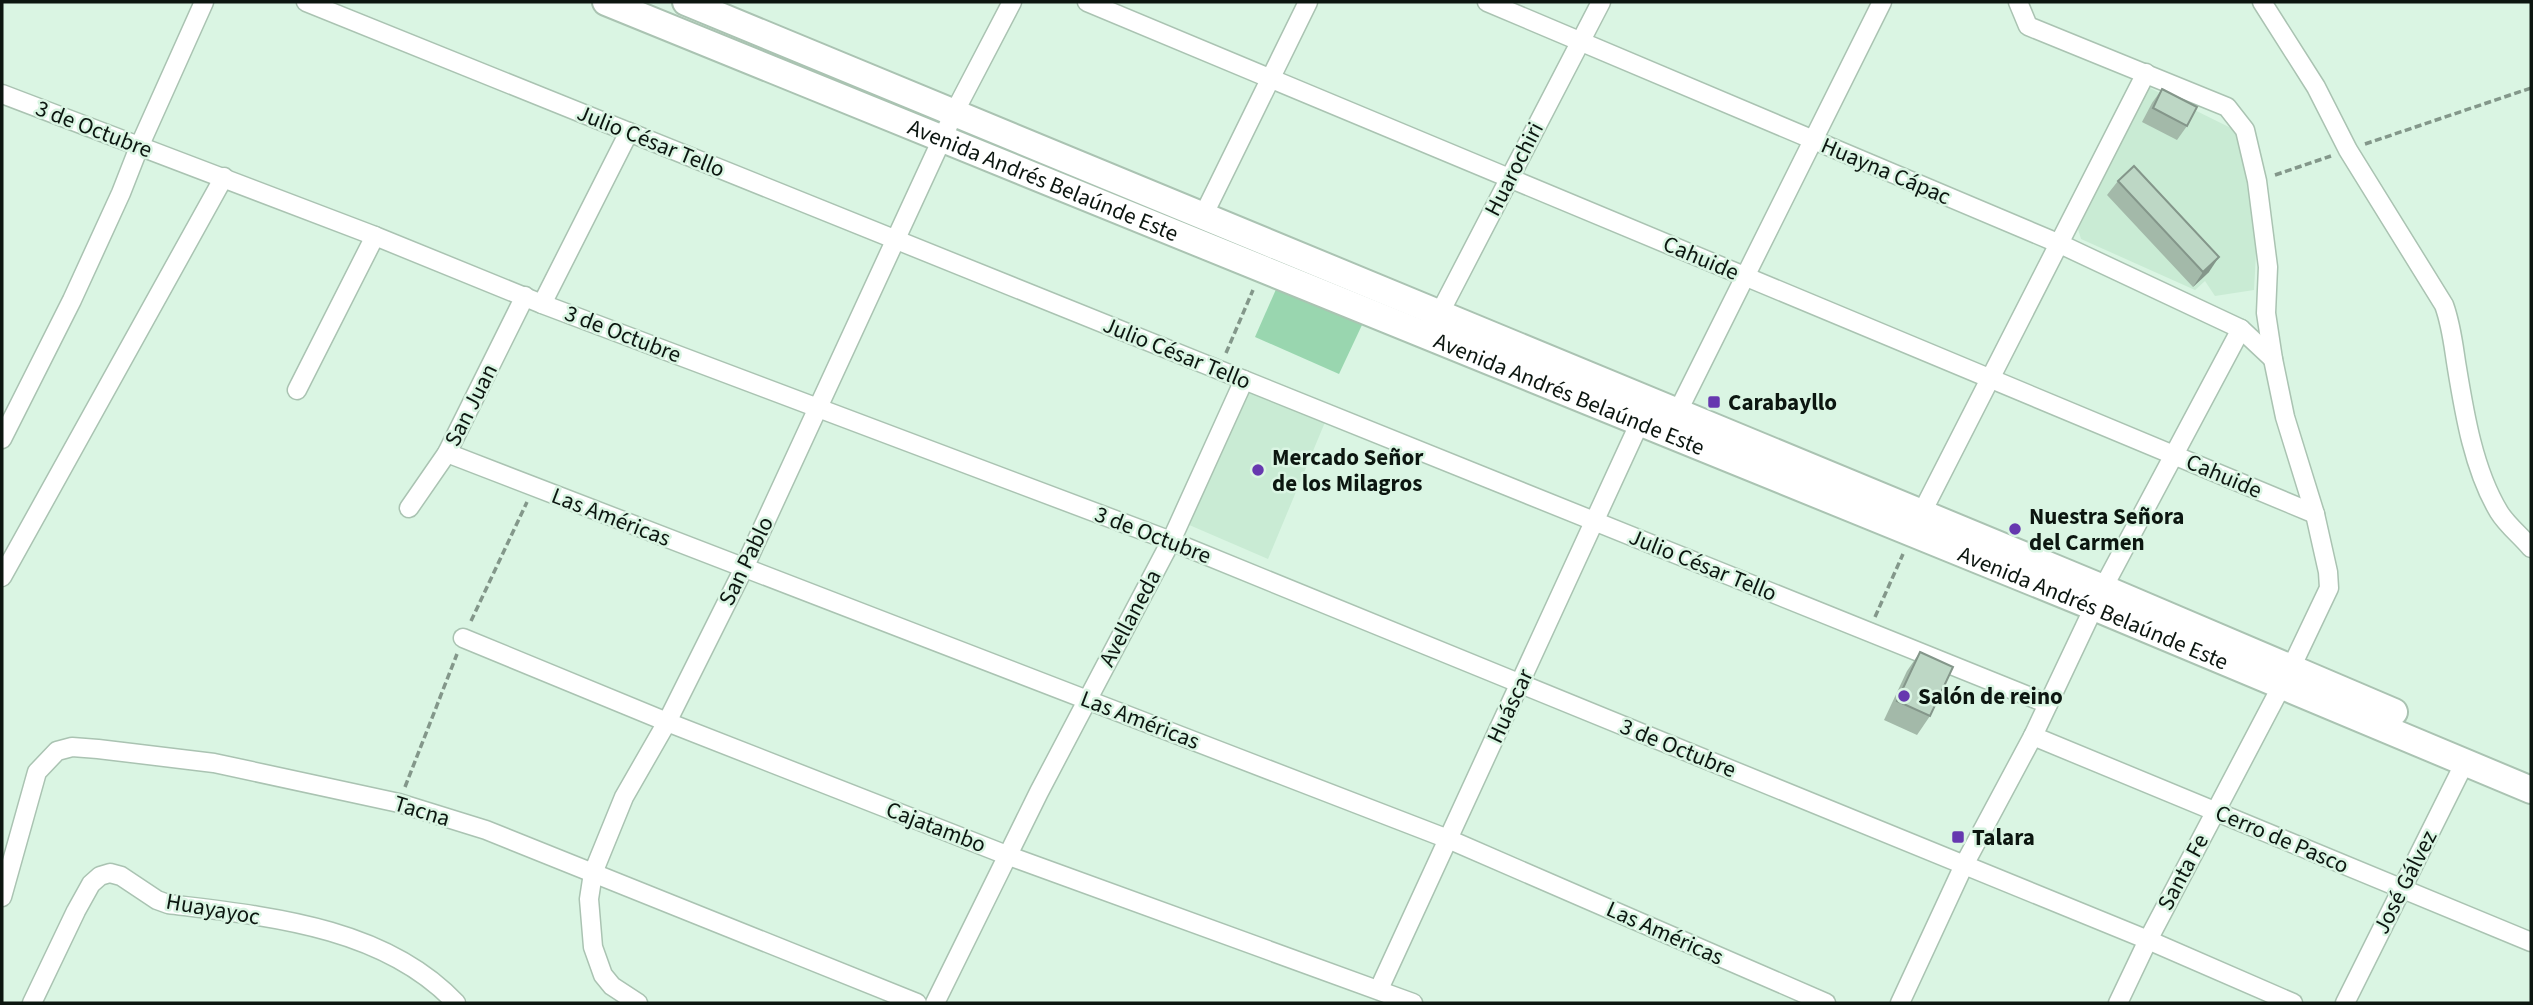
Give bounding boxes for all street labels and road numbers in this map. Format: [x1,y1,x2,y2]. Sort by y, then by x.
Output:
street label: 3 de Octubre [31,92,157,166]
street label: Julio César Tello [572,96,730,186]
street label: Avenida Andrés Belaúnde Este [903,110,1184,250]
street label: Huarochiri [1476,116,1552,222]
street label: Huayna Cápac [1816,129,1956,213]
street label: Cahuide [1658,227,1744,289]
street label: 3 de Octubre [560,297,686,371]
street label: Julio César Tello [1098,308,1256,398]
street label: Avenida Andrés Belaúnde Este [1429,324,1710,464]
street label: San Juan [436,358,506,452]
street label: Cahuide [2181,445,2267,507]
street label: Las Américas [547,479,675,555]
street label: 3 de Octubre [1090,498,1216,572]
street label: San Pablo [710,511,782,611]
street label: Julio César Tello [1624,520,1782,610]
street label: Avenida Andrés Belaúnde Este [1953,537,2234,678]
street label: Avellaneda [1091,563,1169,673]
street label: Huáscar [1478,663,1542,749]
street label: Las Américas [1076,682,1204,758]
street label: 3 de Octubre [1615,710,1741,786]
street label: Tacna [390,787,454,835]
street label: Cajatambo [881,793,991,861]
street label: Cerro de Pasco [2210,796,2354,882]
street label: José Gálvez [2365,824,2445,940]
street label: Santa Fe [2149,828,2217,916]
street label: Huayayoc [164,885,262,933]
street label: Las Américas [1601,892,1729,974]

